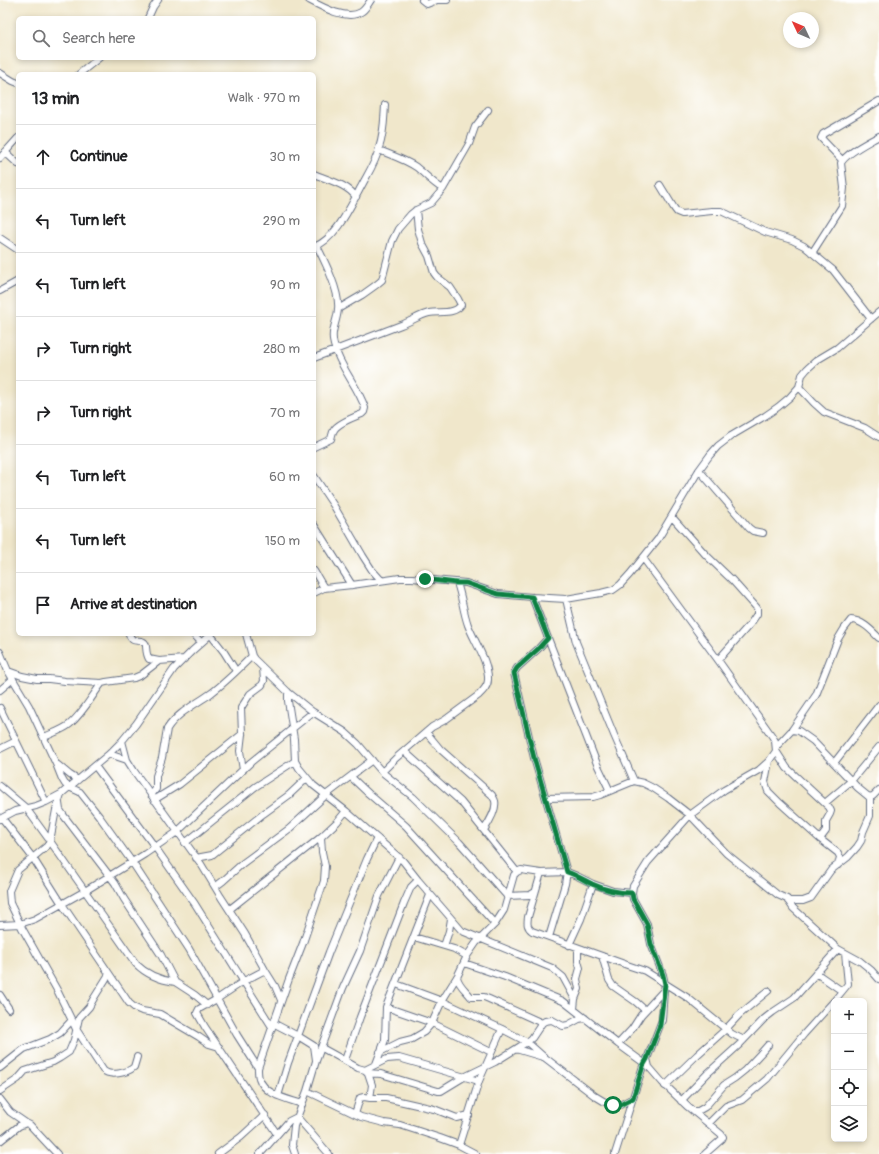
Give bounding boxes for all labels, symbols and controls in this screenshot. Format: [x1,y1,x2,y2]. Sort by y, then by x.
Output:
north arrow [783,12,819,48]
search box [16,16,316,60]
icon: search [30,27,52,49]
text: Search here [62,29,135,48]
text: 13 min [32,88,79,109]
text: Walk · 970 m [228,90,300,106]
icon: ahead [32,146,54,168]
text: Continue [70,147,128,166]
text: 30 m [270,149,300,165]
icon: left [32,210,54,232]
text: Turn left [70,211,126,230]
text: 290 m [263,213,300,229]
icon: left [32,274,54,296]
text: Turn left [70,275,126,294]
text: 90 m [270,277,300,293]
icon: right [32,338,54,360]
text: Turn right [70,339,131,358]
text: 280 m [263,341,300,357]
icon: right [32,402,54,424]
text: Turn right [70,403,131,422]
text: 70 m [270,405,300,421]
icon: left [32,466,54,488]
text: Turn left [70,467,126,486]
text: 60 m [269,469,300,485]
icon: left [32,530,54,552]
text: Turn left [70,531,126,550]
text: 150 m [265,533,300,549]
route end [416,570,434,588]
icon: arrive [32,594,54,616]
text: Arrive at destination [70,595,197,614]
map controls [831,998,867,1142]
button: + [831,998,867,1034]
button: − [831,1034,867,1070]
button: locate [831,1070,867,1106]
route start [604,1096,622,1114]
button: layers [831,1106,867,1142]

